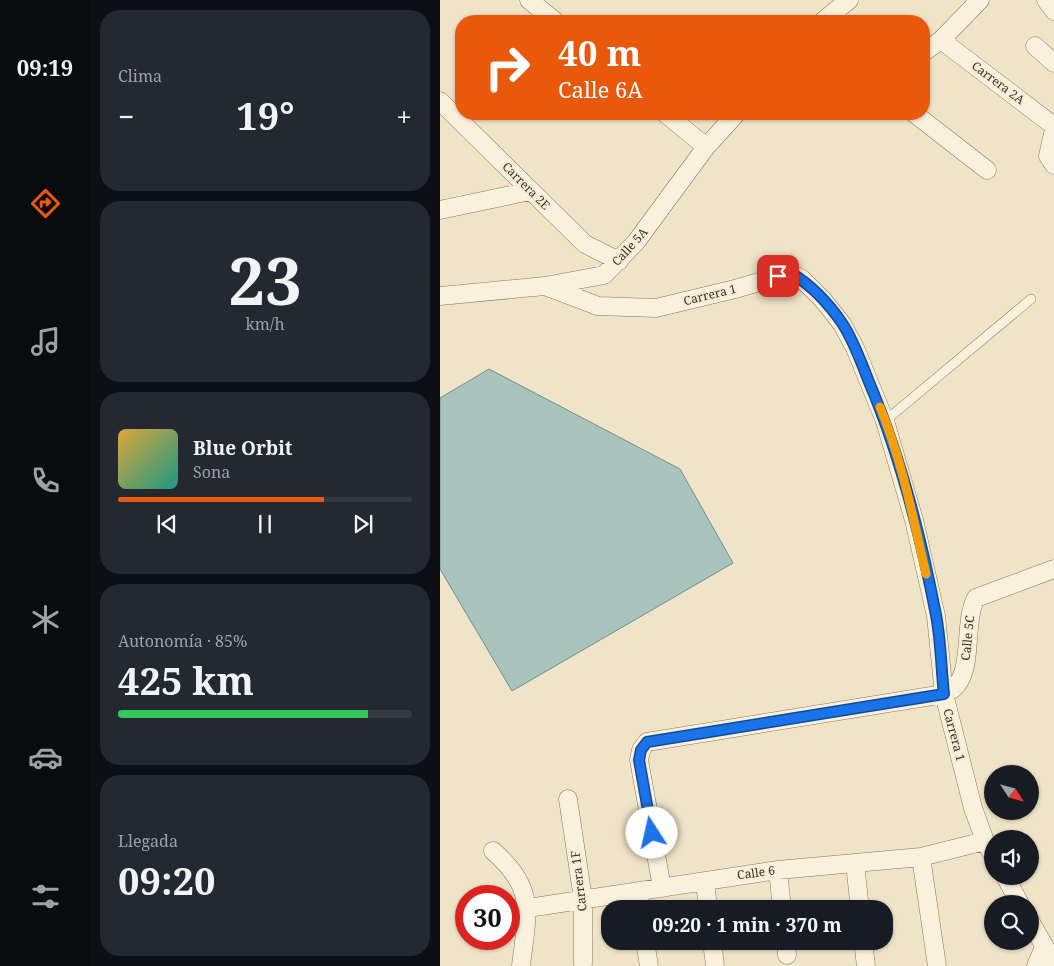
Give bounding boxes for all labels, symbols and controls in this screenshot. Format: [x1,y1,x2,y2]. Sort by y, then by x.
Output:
text: 40 m [558,29,641,76]
icon: right [475,35,540,100]
text: 09:19 [17,52,73,82]
street label: Carrera 2A [968,57,1029,108]
text: Clima [118,65,162,87]
text: Calle 6A [558,74,643,104]
text: 19° [236,89,294,141]
text: − [118,97,134,135]
text: + [396,97,412,135]
street label: Carrera 2E [499,158,554,213]
icon: directions [28,186,63,221]
street label: Calle 5A [608,223,652,270]
text: 23 [228,236,302,324]
pin [757,255,799,297]
icon: arrive [764,262,792,290]
street label: Carrera 1 [682,280,738,309]
text: km/h [245,313,285,335]
icon: music [28,324,63,359]
text: Blue Orbit [193,435,293,461]
text: Sona [193,461,230,483]
icon: phone [28,463,63,498]
icon: previous [153,510,181,538]
icon: pause [251,510,279,538]
icon: next [349,510,377,538]
icon: climate [28,602,63,637]
street label: Calle 5C [957,615,978,661]
text: Autonomía · 85% [118,630,247,652]
text: 425 km [118,654,254,706]
street label: Carrera 1 [939,707,970,763]
icon: car [28,740,63,775]
north arrow [984,765,1039,820]
map controls [984,765,1039,950]
position arrow [625,806,677,858]
text: Llegada [118,830,178,852]
button: sound [984,830,1039,885]
street label: Carrera 1F [566,850,591,912]
text: 09:20 [118,854,215,906]
street label: Calle 6 [736,861,776,884]
icon: filters [28,879,63,914]
speed limit sign: 30 [455,885,520,950]
button: search [984,895,1039,950]
text: 09:20 · 1 min · 370 m [652,912,842,938]

